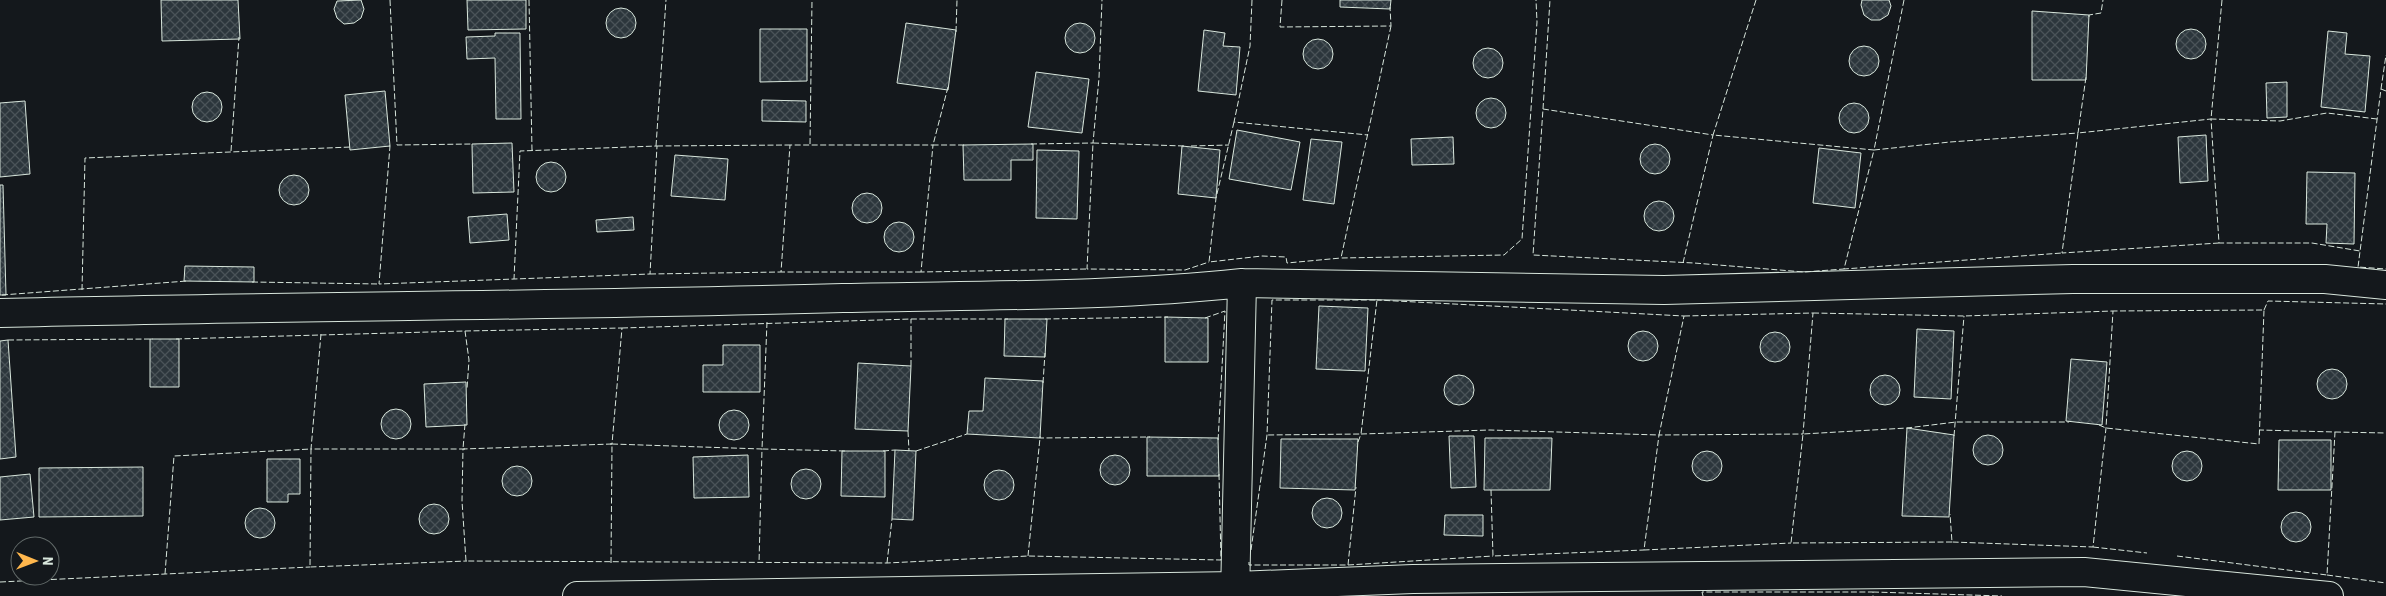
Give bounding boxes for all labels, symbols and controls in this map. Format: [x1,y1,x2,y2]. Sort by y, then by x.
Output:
north arrow [10,536,60,586]
text: N [40,557,56,566]

